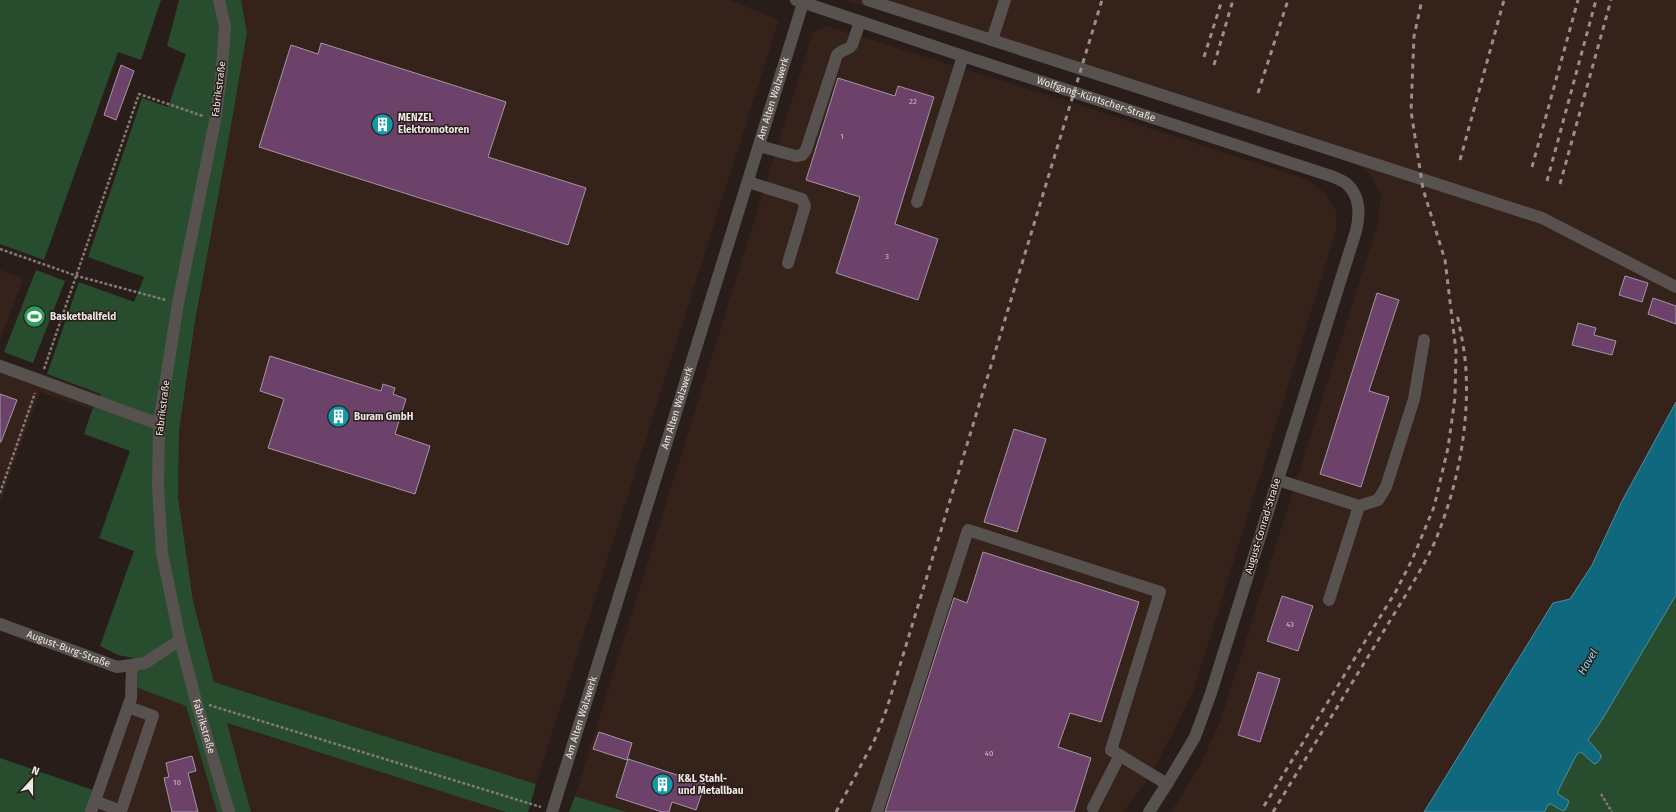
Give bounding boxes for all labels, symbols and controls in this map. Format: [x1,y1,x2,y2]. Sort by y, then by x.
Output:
street label: Am Alten Walzwerk [755,55,792,141]
street label: Fabrikstraße [210,60,228,118]
street label: Wolfgang-Küntscher-Straße [1035,74,1157,124]
house number: 22 [909,97,917,106]
building icon: MENZEL Elektromotoren [369,111,395,137]
place label: MENZEL Elektromotoren [398,112,470,136]
house number: 1 [840,132,844,141]
house number: 3 [885,252,889,261]
sports icon: Basketballfeld [22,304,48,330]
place label: Basketballfeld [50,311,116,323]
street label: Am Alten Walzwerk [659,365,696,451]
street label: Fabrikstraße [154,379,172,437]
building icon: Buram GmbH [326,404,352,430]
place label: Buram GmbH [354,411,414,423]
street label: August-Conrad-Straße [1243,477,1283,575]
house number: 43 [1286,620,1294,629]
street label: August-Burg-Straße [25,628,112,670]
water label: Havel [1575,647,1601,677]
street label: Am Alten Walzwerk [563,674,600,760]
street label: Fabrikstraße [190,698,217,755]
house number: 40 [985,749,994,758]
north arrow [12,760,52,800]
text: N [30,764,41,779]
building icon: K&L Stahl- und Metallbau [649,772,675,798]
place label: K&L Stahl- und Metallbau [678,773,744,797]
house number: 10 [173,778,181,787]

